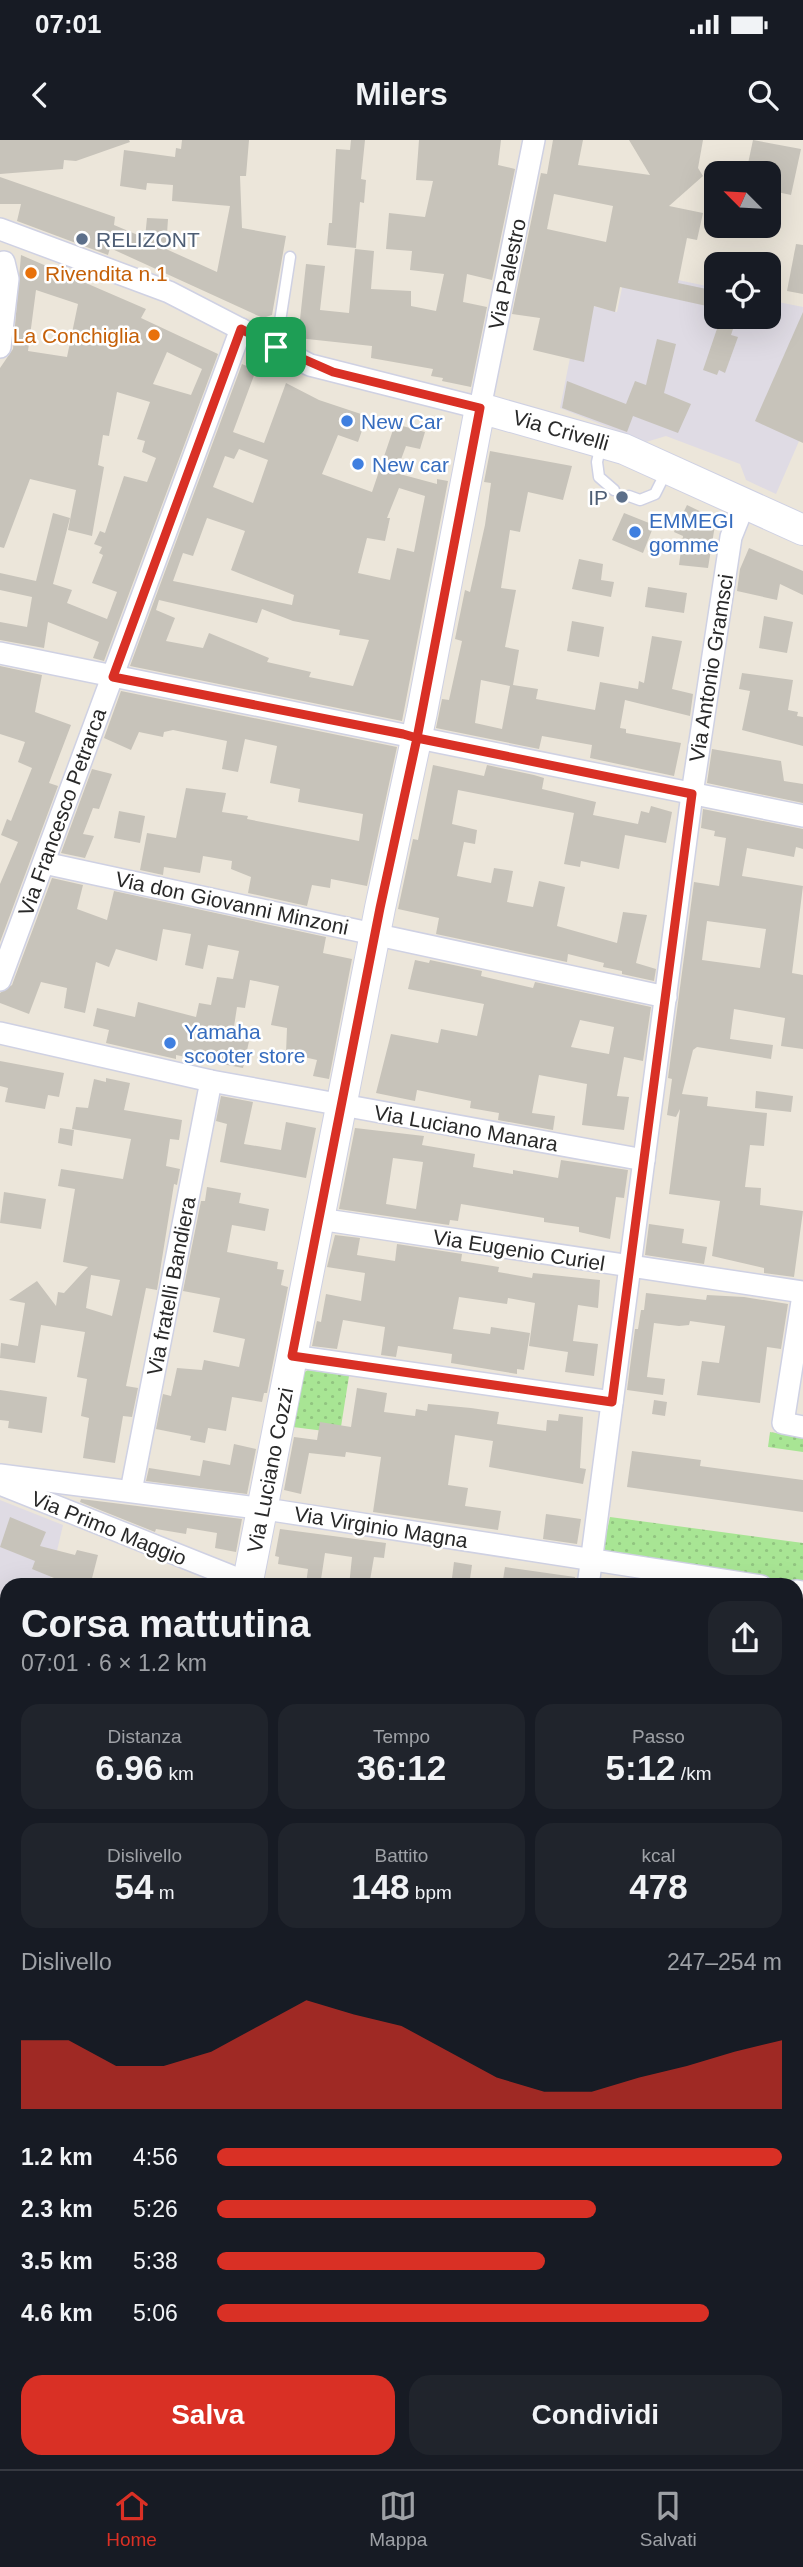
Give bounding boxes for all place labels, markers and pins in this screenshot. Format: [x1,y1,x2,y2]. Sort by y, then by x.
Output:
place label: RELIZONT [96,228,200,251]
marker: RELIZONT [74,231,90,247]
place label: Rivendita n.1 [45,262,168,285]
marker: Rivendita n.1 [23,265,39,281]
pin [246,317,306,377]
place label: La Conchiglia [13,324,140,347]
marker: La Conchiglia [146,327,162,343]
place label: New Car [361,410,443,433]
marker: New Car [339,413,355,429]
place label: New car [372,453,449,476]
marker: New car [350,456,366,472]
place label: IP [588,486,608,509]
marker: IP [614,489,630,505]
place label: EMMEGI gomme [649,509,734,556]
marker: EMMEGI gomme [627,524,643,540]
place label: Yamaha scooter store [184,1020,305,1067]
marker: Yamaha scooter store [162,1035,178,1051]

